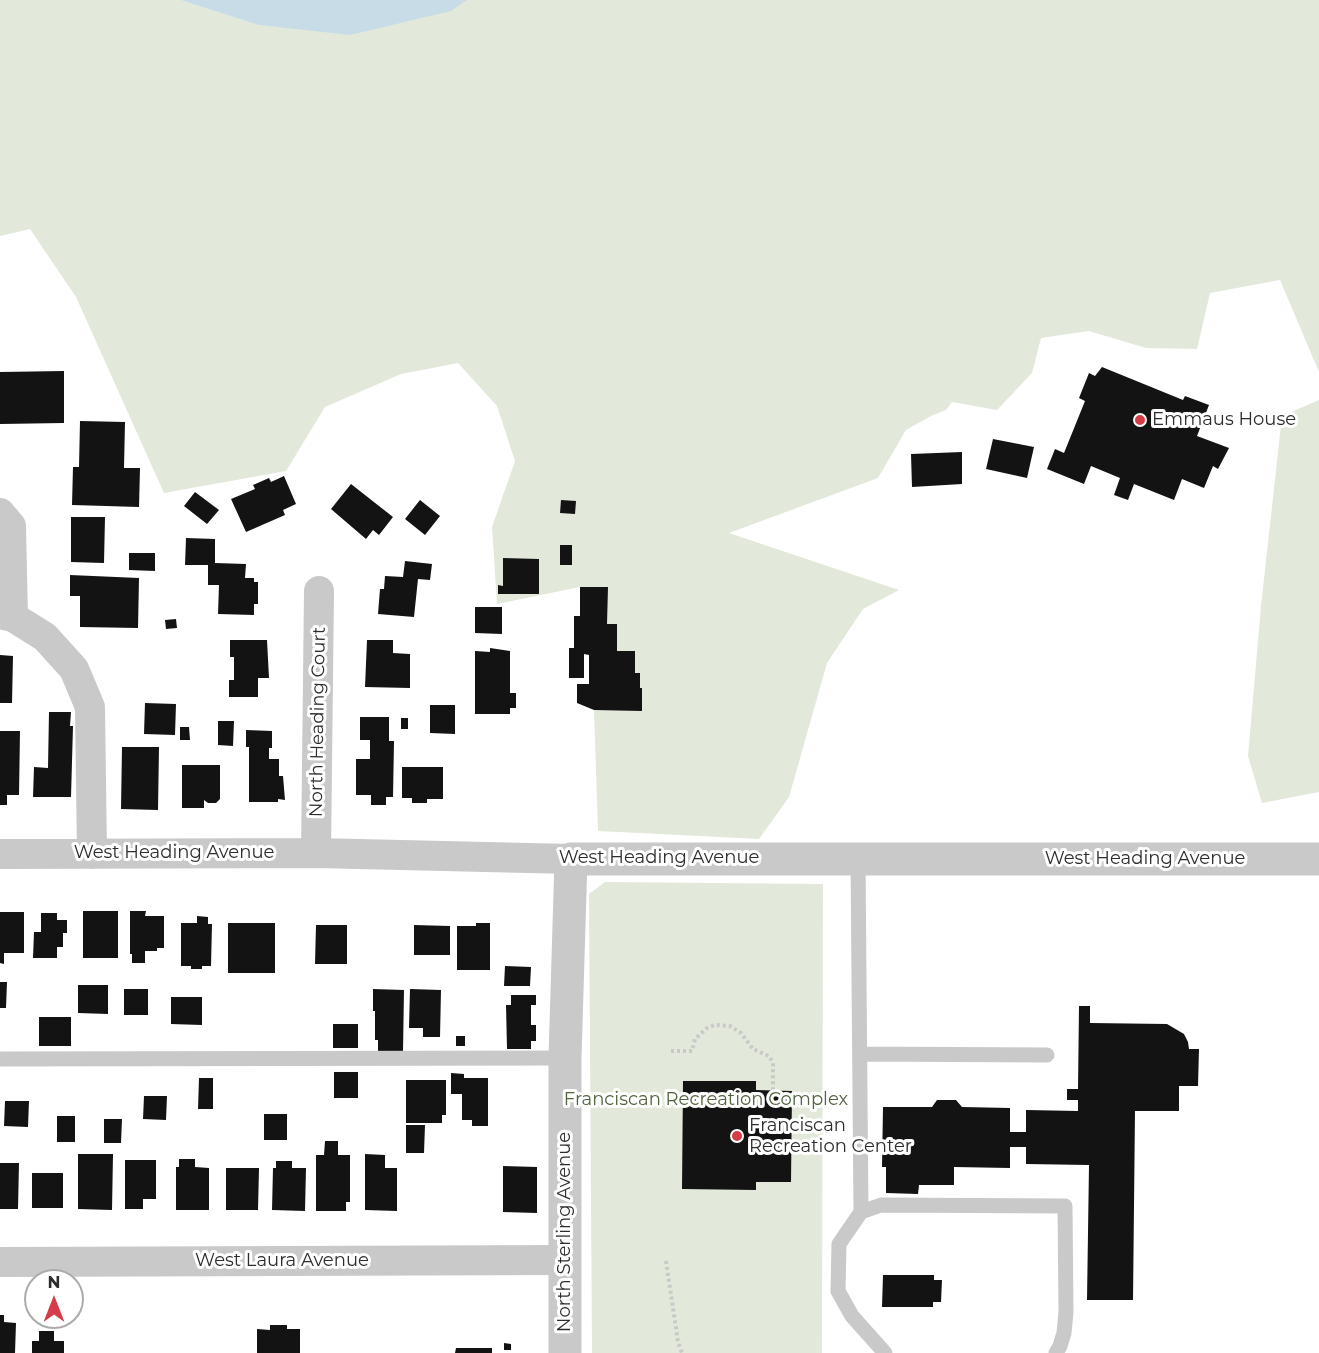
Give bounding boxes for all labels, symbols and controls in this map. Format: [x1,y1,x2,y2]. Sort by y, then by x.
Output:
place label: Emmaus House [1152,409,1296,431]
marker: Emmaus House [1133,413,1147,427]
street label: North Heading Court [306,627,330,817]
street label: West Heading Avenue [74,842,274,864]
street label: West Heading Avenue [559,847,759,869]
street label: West Heading Avenue [1045,848,1245,870]
park label: Franciscan Recreation Complex [564,1089,848,1111]
place label: Franciscan Recreation Center [749,1115,912,1158]
marker: Franciscan Recreation Center [730,1129,744,1143]
street label: North Sterling Avenue [554,1132,576,1332]
street label: West Laura Avenue [195,1250,369,1272]
north arrow [24,1269,84,1329]
text: N [48,1273,60,1292]

